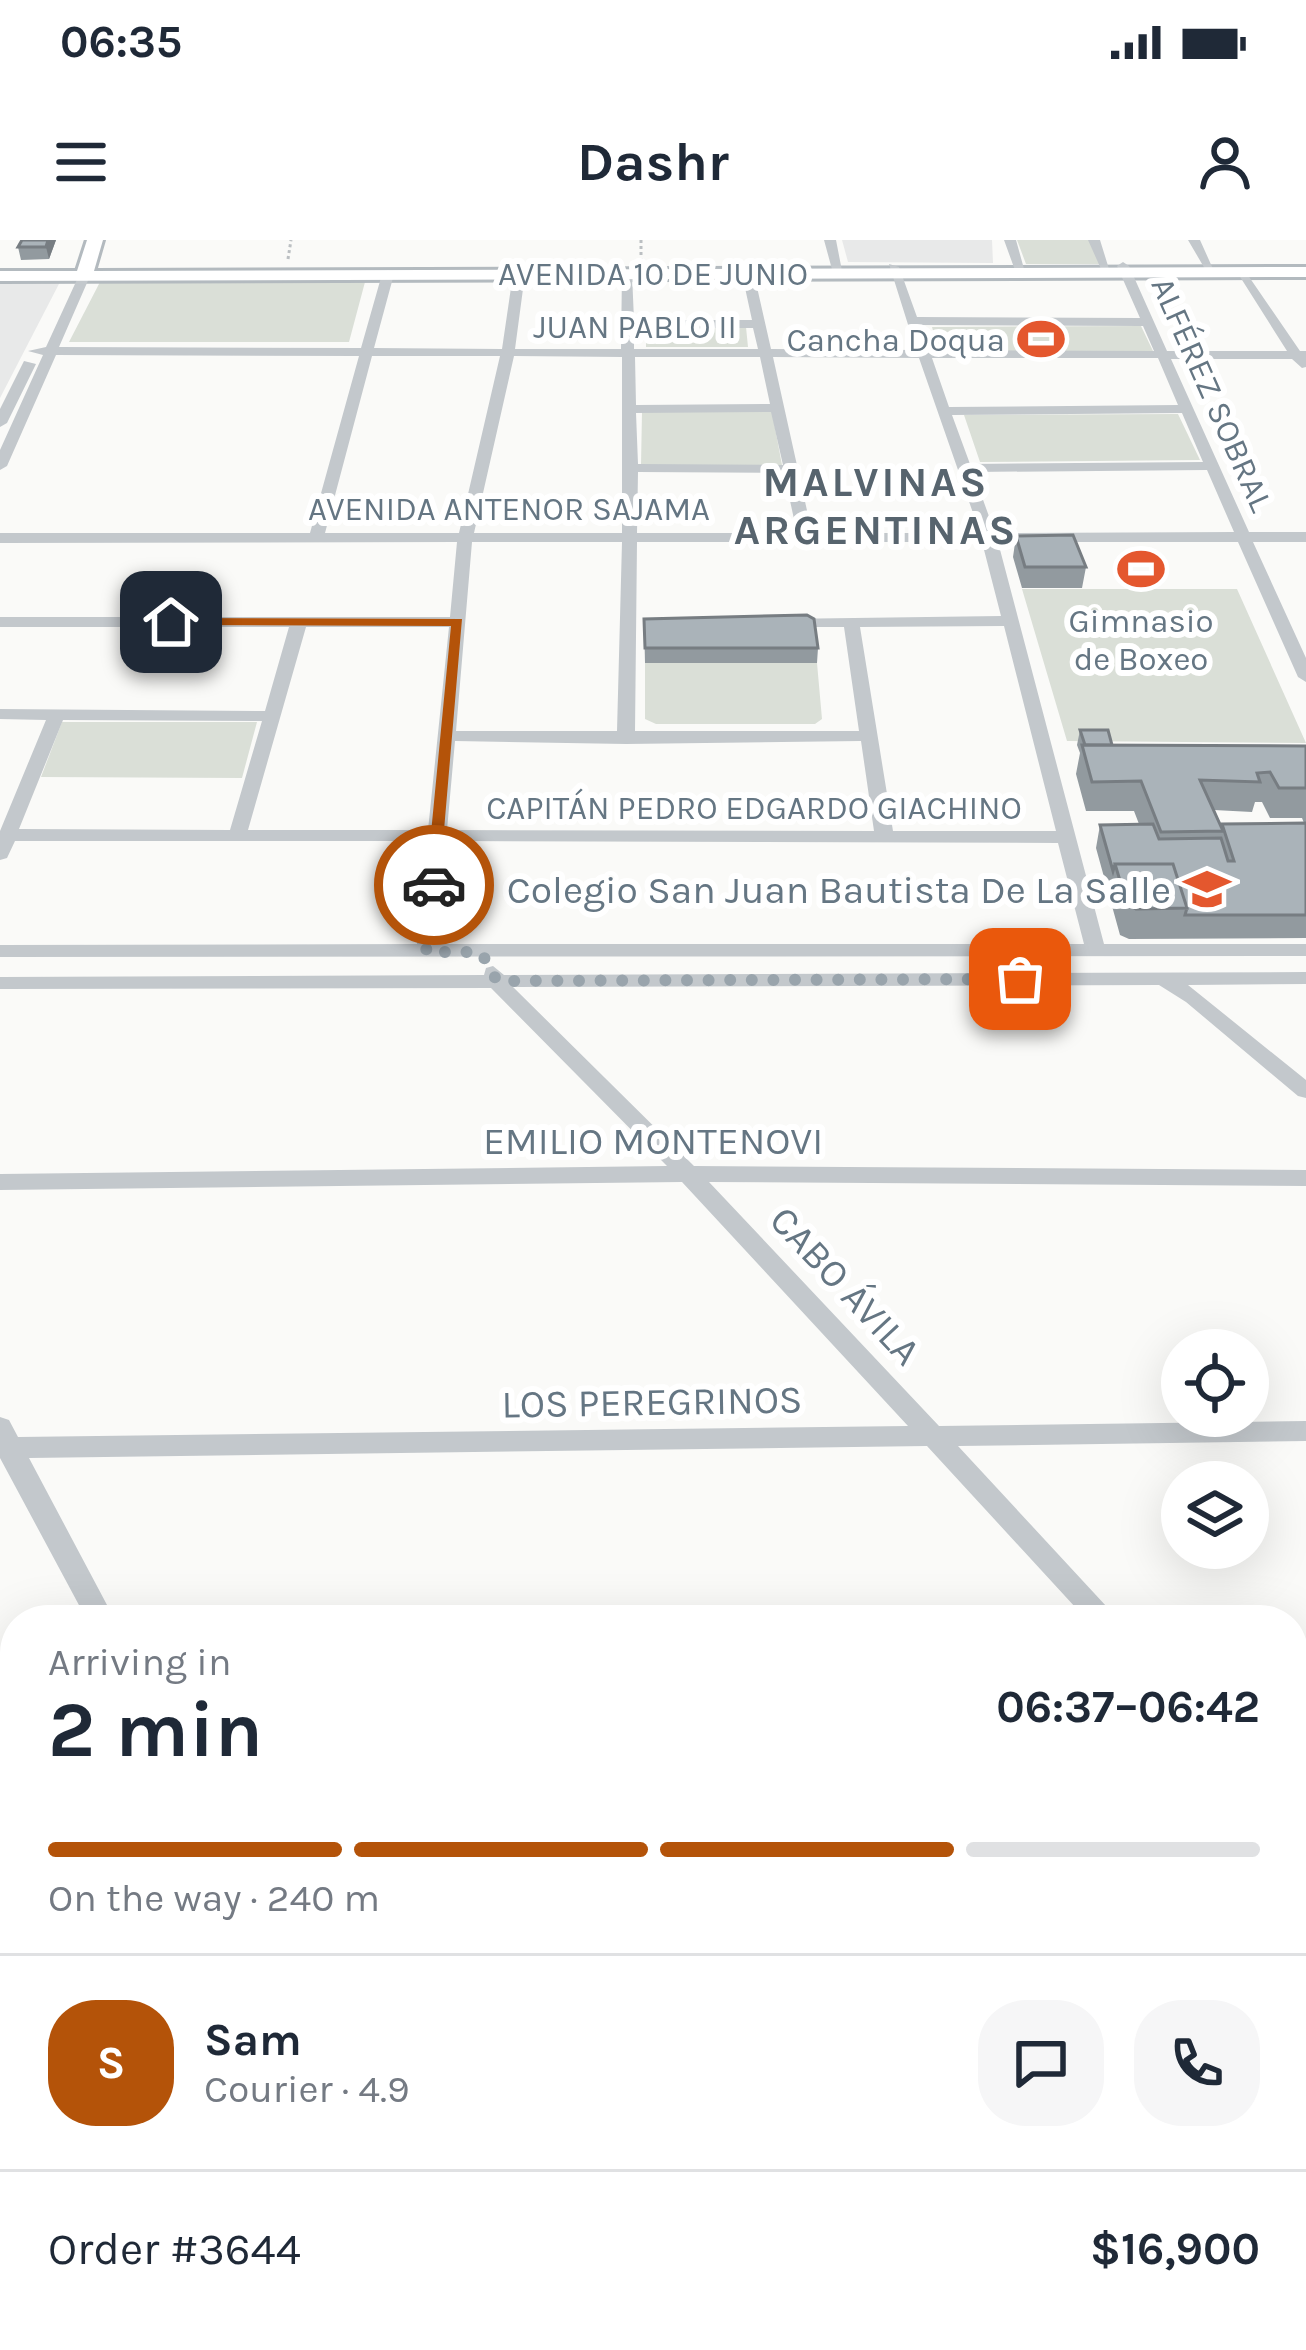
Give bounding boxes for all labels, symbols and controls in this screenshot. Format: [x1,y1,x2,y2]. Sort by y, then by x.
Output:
text: 06:35 [60,16,182,68]
icon: menu [48,129,114,195]
icon: person [1192,129,1258,195]
text: Dashr [577,130,729,194]
street label: AVENIDA 10 DE JUNIO [498,255,808,293]
street label: ALFÉREZ SOBRAL [1143,271,1282,518]
street label: JUAN PABLO II [533,308,737,346]
sports icon: Cancha Doqua [1016,314,1066,364]
place label: Cancha Doqua [786,321,1005,359]
district label: MALVINAS ARGENTINAS [734,457,1018,555]
street label: AVENIDA ANTENOR SAJAMA [308,490,710,528]
sports icon: Gimnasio de Boxeo [1116,544,1166,594]
pin [120,571,222,673]
icon: home [138,589,204,655]
place label: Gimnasio de Boxeo [1068,602,1214,678]
street label: CAPITÁN PEDRO EDGARDO GIACHINO [486,788,1022,827]
courier [374,825,494,945]
icon: car [401,852,467,918]
school or university icon: Colegio San Juan Bautista De La Salle [1182,864,1232,914]
place label: Colegio San Juan Bautista De La Salle [507,867,1171,913]
pin [969,928,1071,1030]
icon: bag [987,946,1053,1012]
street label: EMILIO MONTENOVI [483,1118,823,1164]
street label: CABO ÁVILA [760,1197,930,1374]
map controls [1161,1329,1269,1569]
button: locate [1161,1329,1269,1437]
street label: LOS PEREGRINOS [501,1376,803,1428]
button: layers [1161,1461,1269,1569]
text: Arriving in [48,1639,231,1685]
text: 06:37–06:42 [996,1681,1260,1733]
text: 2 min [48,1684,263,1776]
text: On the way · 240 m [48,1875,380,1921]
button: chat [978,2000,1104,2126]
button: phone [1134,2000,1260,2126]
text: Sam [204,2014,302,2066]
text: S [97,2037,125,2089]
text: Courier · 4.9 [204,2066,410,2112]
text: Order #3644 [48,2223,301,2275]
text: $16,900 [1090,2223,1260,2275]

